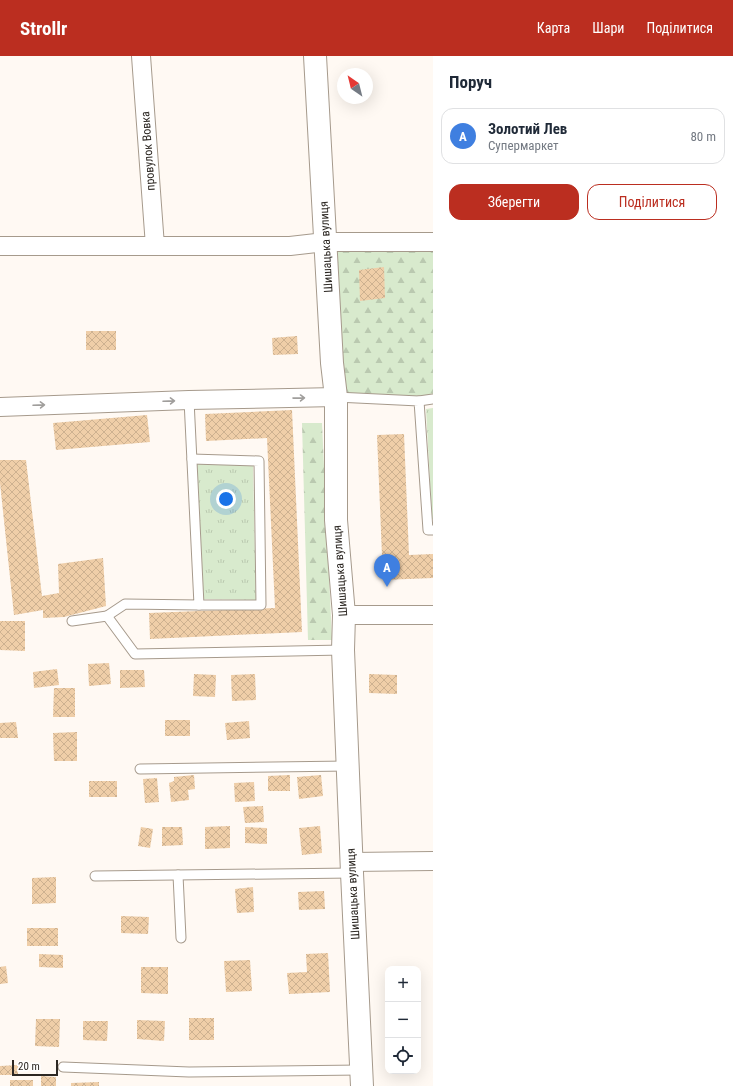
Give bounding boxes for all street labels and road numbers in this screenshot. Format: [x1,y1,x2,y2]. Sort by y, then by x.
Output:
street label: провулок Вовка [138,111,158,191]
street label: Шишацька вулиця [317,201,335,293]
street label: Шишацька вулиця [330,525,350,617]
street label: Шишацька вулиця [344,848,362,940]

